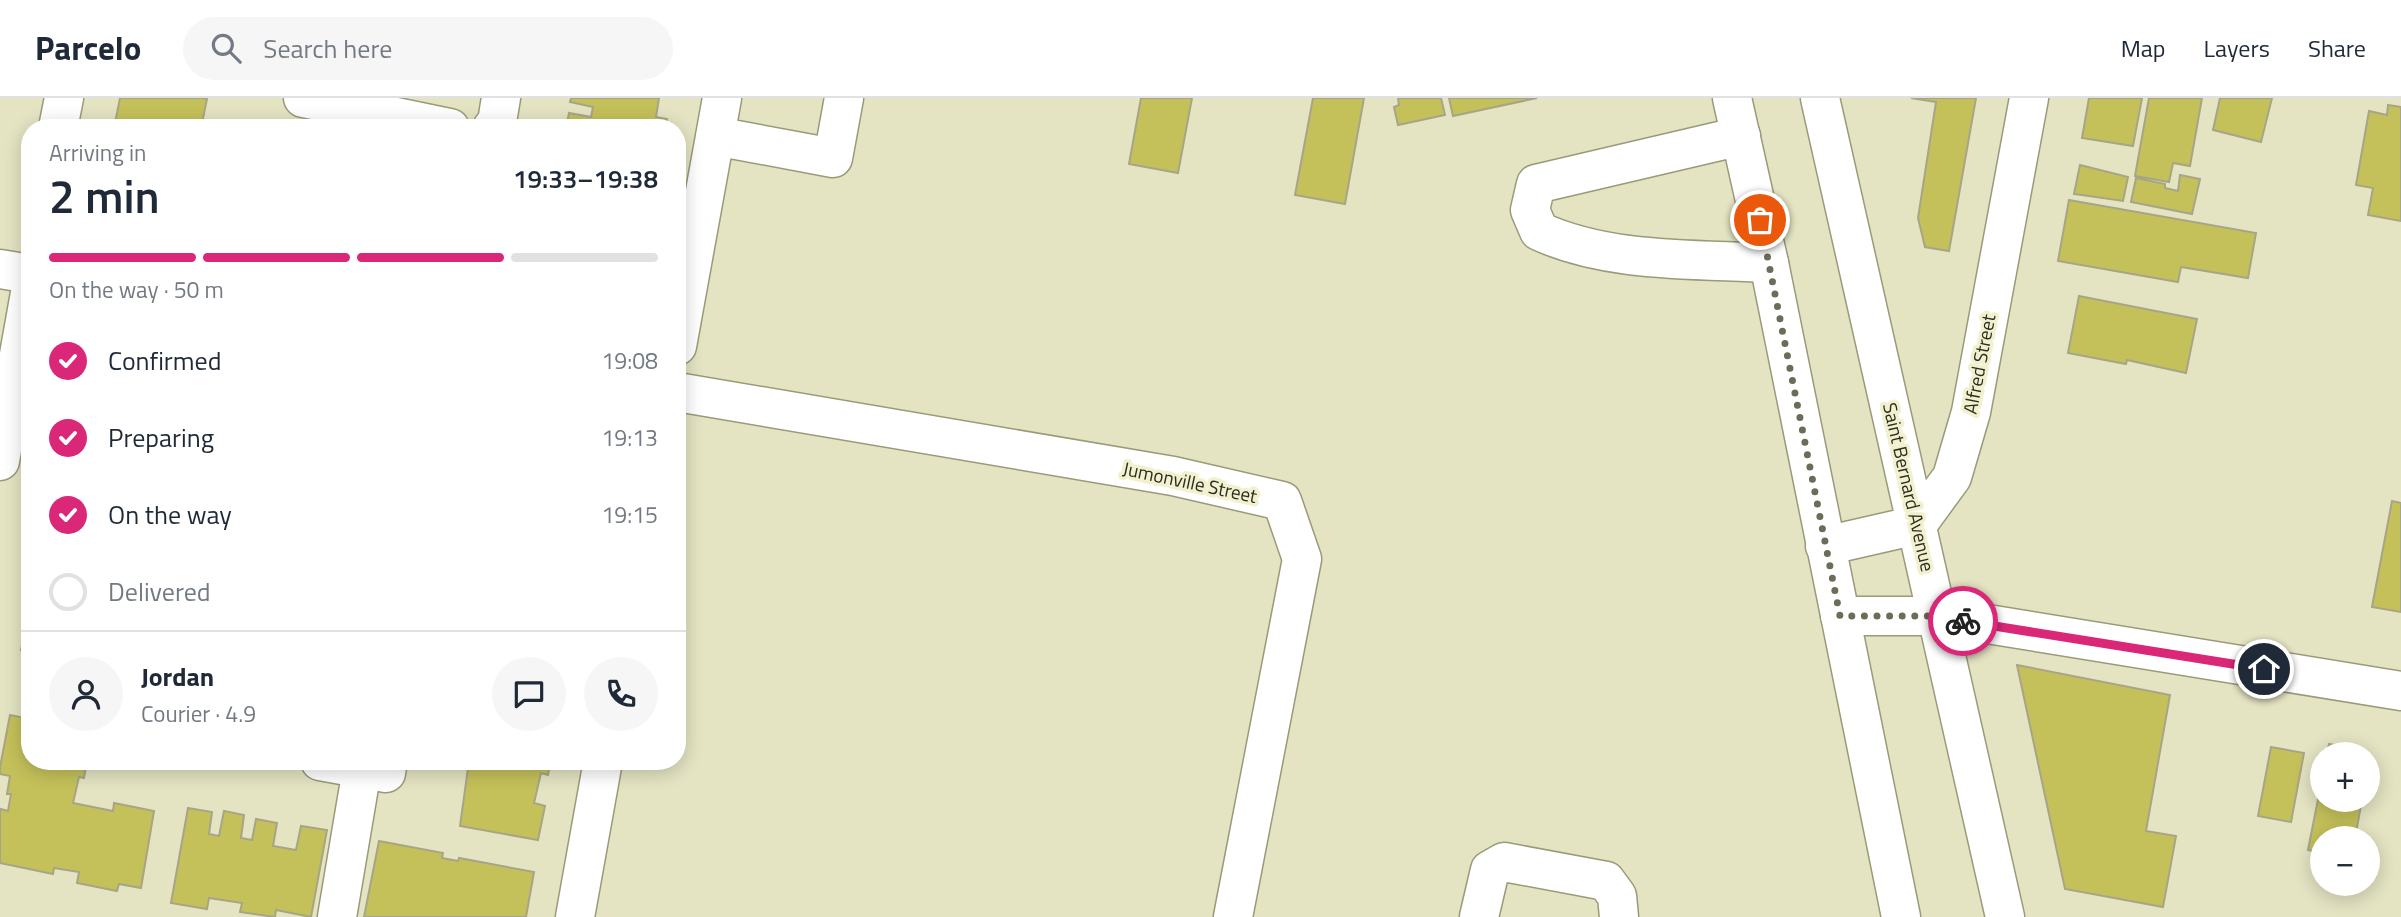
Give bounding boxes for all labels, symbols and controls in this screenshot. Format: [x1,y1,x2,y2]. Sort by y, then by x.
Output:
search box [183,17,673,80]
text: Parcelo [35,23,141,73]
icon: search [207,29,245,67]
text: Search here [263,29,392,68]
text: Map [2121,30,2166,66]
text: Layers [2204,30,2270,66]
text: Share [2308,30,2366,66]
text: Arriving in [49,135,146,170]
text: 19:33–19:38 [513,159,658,198]
text: 2 min [49,161,160,231]
pin [1730,190,1790,250]
icon: bag [1741,201,1779,239]
text: On the way · 50 m [49,272,224,307]
street label: Alfred Street [1955,311,2002,416]
text: Confirmed [108,341,222,380]
icon: check [49,342,87,380]
text: 19:08 [601,343,658,378]
street label: Saint Bernard Avenue [1876,400,1943,574]
text: Preparing [108,418,214,457]
icon: check [49,419,87,457]
text: 19:13 [601,420,658,455]
street label: Jumonville Street [1120,453,1260,510]
text: On the way [108,495,232,534]
icon: check [49,496,87,534]
text: 19:15 [601,497,658,532]
text: Delivered [108,572,211,611]
courier [1928,586,1998,656]
icon: bike [1944,602,1982,640]
pin [2234,639,2294,699]
icon: home [2245,650,2283,688]
button: person [49,657,123,731]
text: Jordan [141,657,214,696]
button: chat [492,657,566,731]
button: phone [584,657,658,731]
text: Courier · 4.9 [141,696,256,731]
map controls [2310,742,2380,896]
button: + [2310,742,2380,812]
button: − [2310,826,2380,896]

